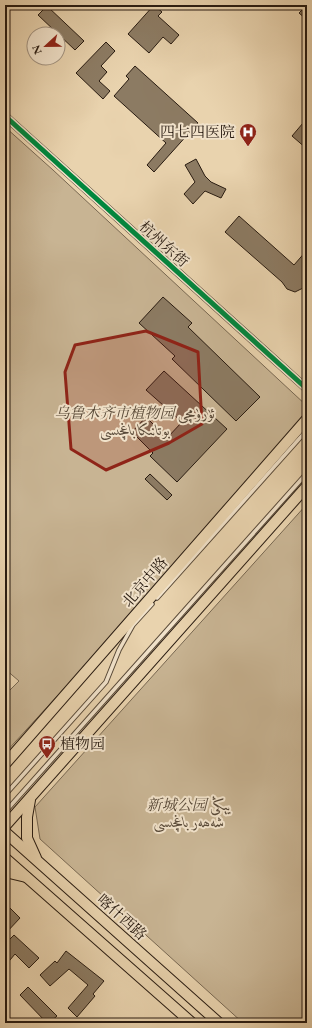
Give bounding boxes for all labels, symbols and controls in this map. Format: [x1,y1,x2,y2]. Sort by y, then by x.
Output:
north arrow [26,26,66,66]
text: N [29,43,45,56]
place label: 四七四医院 [160,122,235,141]
hospital icon: 四七四医院 [238,122,258,147]
street label: 杭州东街 [136,216,193,271]
park label: 乌鲁木齐市植物园 ئۈرۈمچى بوتانىكا باغچىسى [55,403,215,441]
street label: 北京中路 [118,553,171,611]
bus stop icon: 植物园 [37,734,57,759]
place label: 植物园 [60,734,105,753]
park label: 新城公园 يېڭى شەھەر باغچىسى [147,795,231,833]
street label: 喀什西路 [94,889,151,944]

